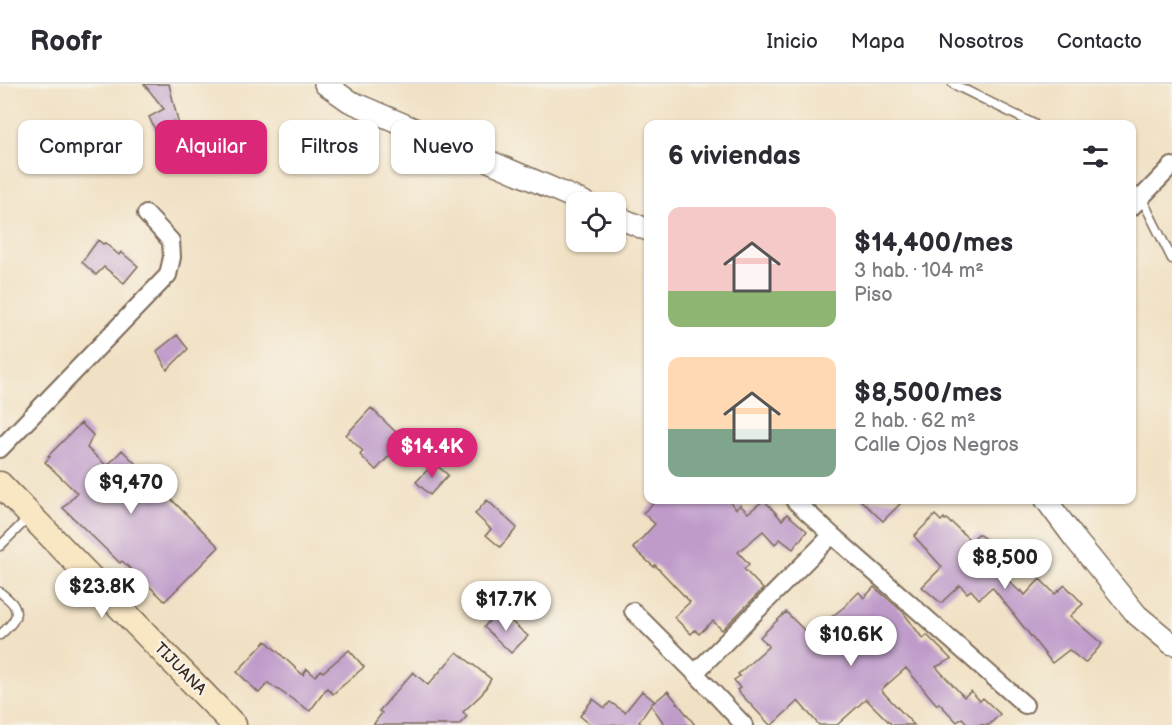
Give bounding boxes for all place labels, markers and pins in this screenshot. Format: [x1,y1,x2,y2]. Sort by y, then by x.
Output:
pin: $14.4K [383,428,481,479]
pin: $9,470 [82,464,180,515]
pin: $8,500 [956,539,1054,590]
pin: $23.8K [53,568,151,619]
pin: $17.7K [457,581,555,632]
pin: $10.6K [802,616,900,667]

